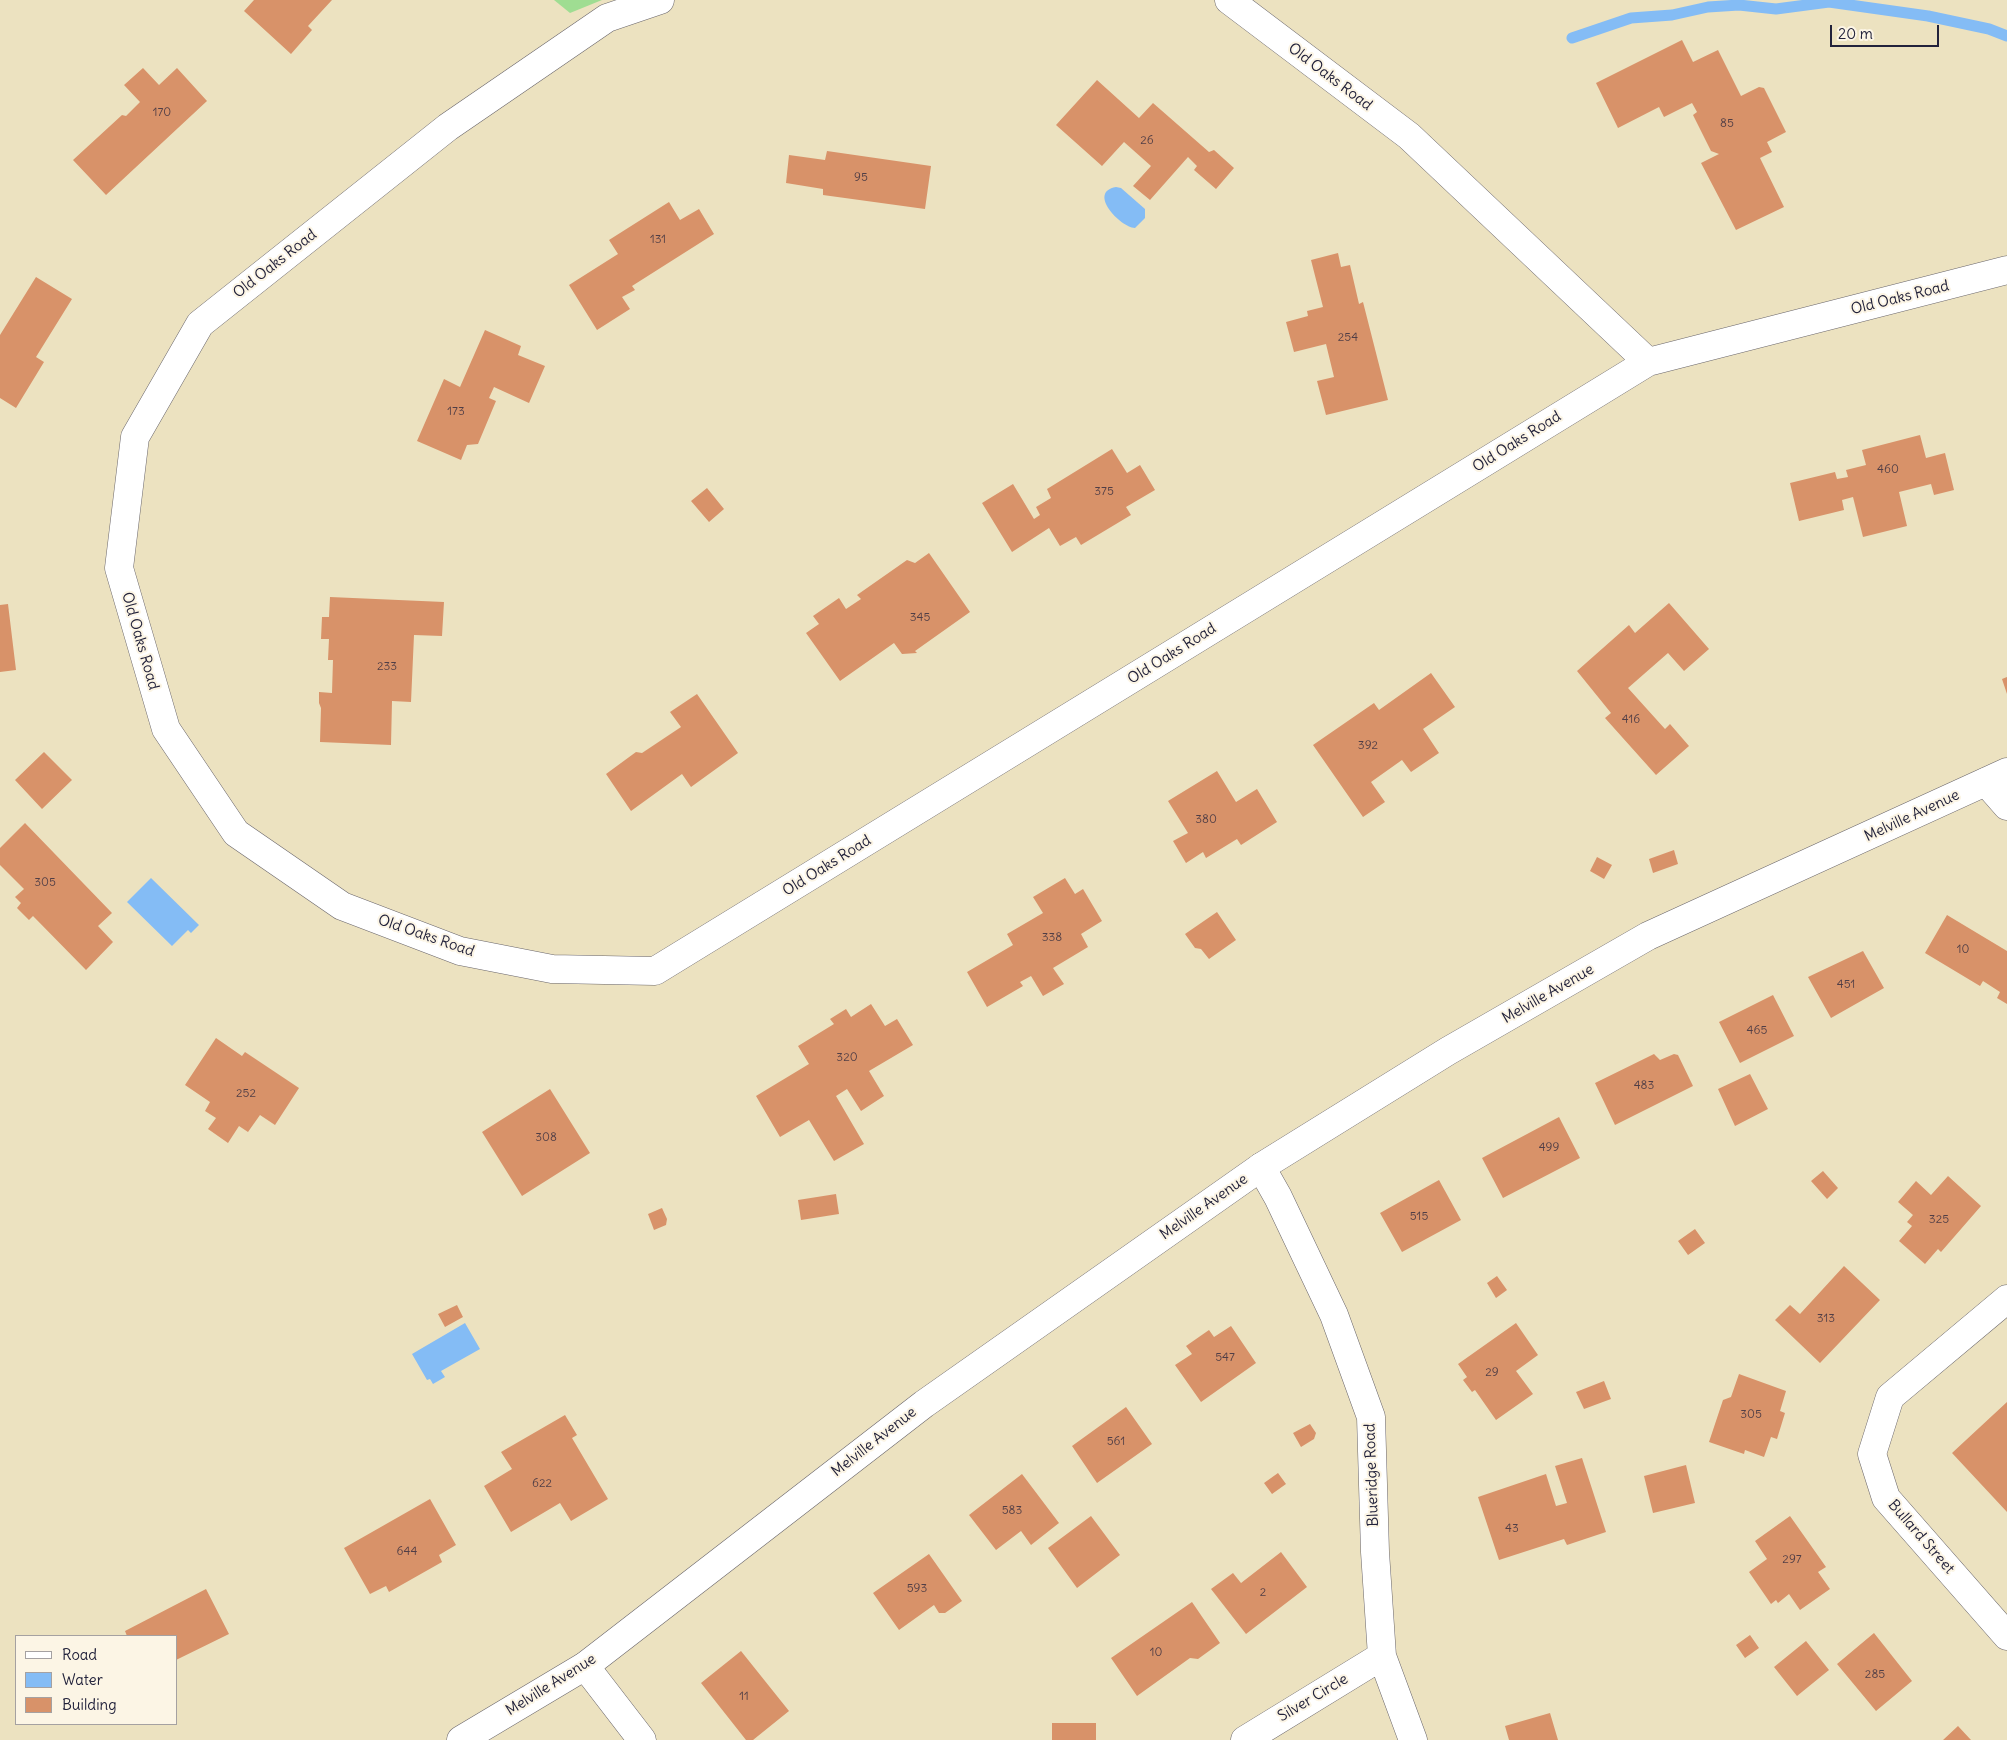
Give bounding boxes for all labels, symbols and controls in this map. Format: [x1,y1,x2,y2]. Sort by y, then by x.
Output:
scale bar [1832,15,1941,47]
text: 20 m [1838,24,1873,43]
street label: Old Oaks Road [1284,39,1376,115]
house number: 170 [153,106,171,120]
house number: 85 [1720,117,1734,131]
house number: 26 [1140,134,1154,148]
house number: 95 [854,171,868,185]
street label: Old Oaks Road [230,226,320,302]
house number: 131 [650,233,666,247]
street label: Old Oaks Road [1849,277,1951,319]
house number: 254 [1338,331,1358,345]
house number: 173 [447,405,465,419]
street label: Old Oaks Road [1470,408,1564,476]
house number: 460 [1877,463,1899,477]
house number: 375 [1094,485,1114,499]
street label: Old Oaks Road [117,590,163,692]
house number: 345 [910,611,930,625]
street label: Old Oaks Road [1125,620,1219,688]
house number: 233 [377,660,397,674]
house number: 416 [1622,713,1640,727]
house number: 392 [1358,739,1378,753]
street label: Melville Avenue [1862,786,1962,846]
house number: 380 [1195,813,1217,827]
street label: Old Oaks Road [780,832,874,900]
house number: 305 [34,876,56,890]
street label: Old Oaks Road [375,911,477,961]
house number: 338 [1042,931,1062,945]
house number: 10 [1957,943,1969,957]
street label: Melville Avenue [1499,961,1597,1027]
house number: 451 [1837,978,1855,992]
house number: 465 [1747,1024,1767,1038]
house number: 320 [836,1051,858,1065]
house number: 483 [1634,1079,1654,1093]
house number: 252 [236,1087,256,1101]
house number: 308 [535,1131,557,1145]
house number: 499 [1539,1141,1559,1155]
street label: Melville Avenue [1157,1170,1251,1244]
house number: 515 [1410,1210,1428,1224]
house number: 325 [1929,1213,1949,1227]
house number: 313 [1817,1312,1835,1326]
house number: 547 [1215,1351,1235,1365]
house number: 29 [1485,1366,1499,1380]
street label: Melville Avenue [828,1403,920,1481]
house number: 305 [1740,1408,1762,1422]
street label: Blueridge Road [1361,1423,1383,1527]
house number: 561 [1107,1435,1125,1449]
house number: 622 [532,1477,552,1491]
street label: Bullard Street [1884,1496,1958,1578]
house number: 583 [1002,1504,1022,1518]
house number: 43 [1505,1522,1519,1536]
house number: 644 [397,1545,417,1559]
house number: 297 [1782,1553,1802,1567]
house number: 593 [907,1582,927,1596]
house number: 2 [1260,1586,1266,1600]
legend [15,1635,178,1725]
text: Road [62,1645,97,1664]
house number: 10 [1150,1646,1162,1660]
street label: Melville Avenue [503,1650,599,1720]
house number: 285 [1865,1668,1885,1682]
text: Water [62,1670,103,1689]
street label: Silver Circle [1275,1670,1351,1726]
house number: 11 [739,1690,749,1704]
text: Building [62,1695,117,1714]

